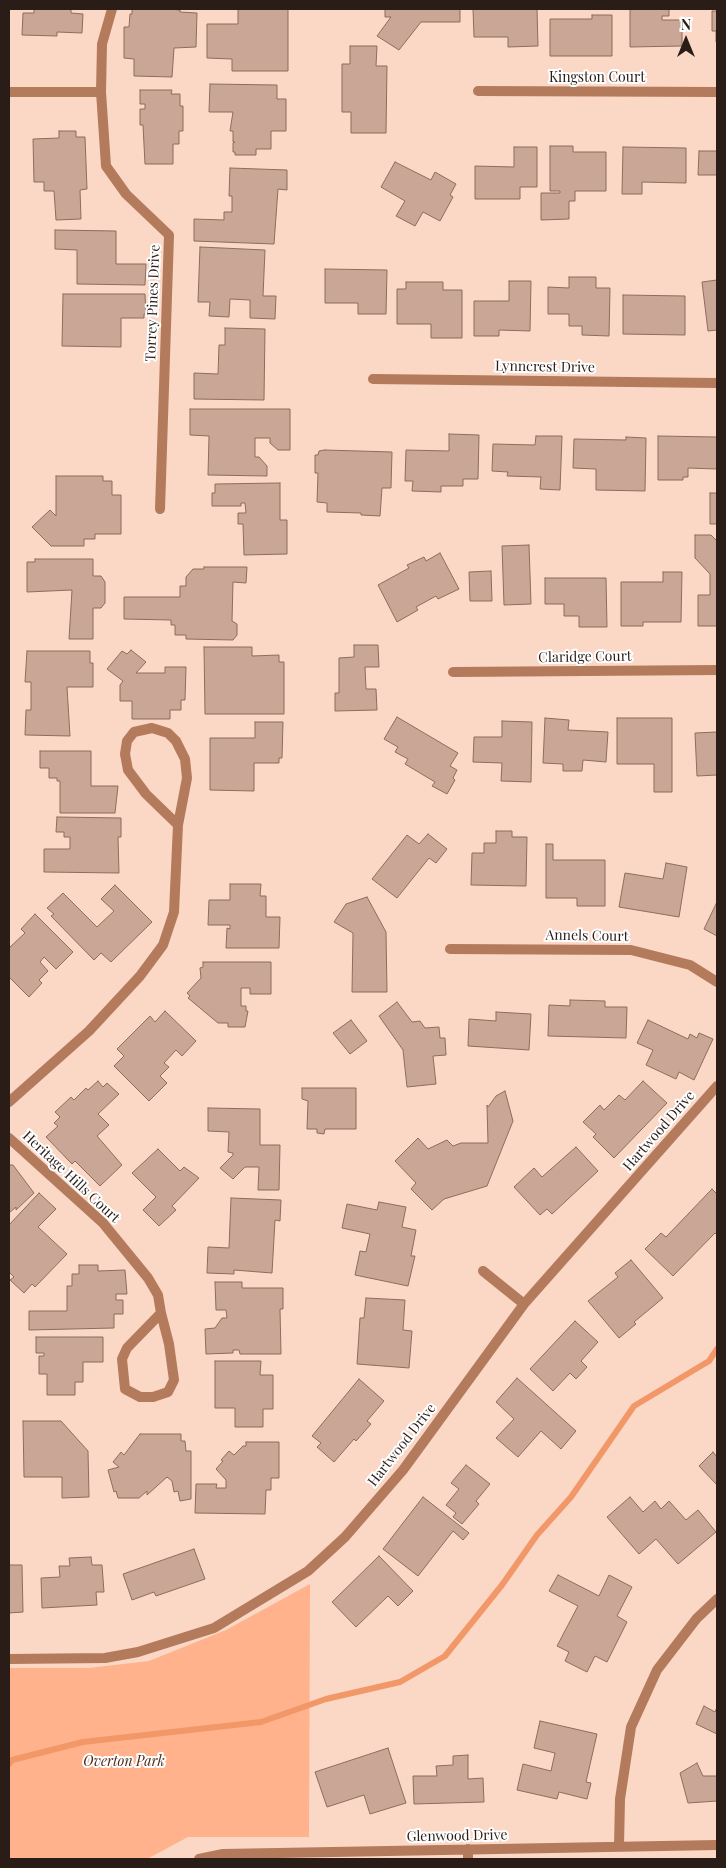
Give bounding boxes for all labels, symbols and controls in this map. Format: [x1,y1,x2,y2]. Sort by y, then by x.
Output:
north arrow [661,15,711,65]
text: N [681,15,691,34]
street label: Kingston Court [549,70,645,86]
street label: Torrey Pines Drive [143,244,163,362]
street label: Lynncrest Drive [495,358,595,376]
street label: Claridge Court [538,648,632,666]
street label: Annels Court [545,927,629,945]
street label: Hartwood Drive [620,1088,698,1174]
street label: Heritage Hills Court [19,1128,123,1226]
street label: Hartwood Drive [364,1400,440,1490]
park label: Overton Park [83,1754,165,1770]
street label: Glenwood Drive [406,1827,508,1845]

